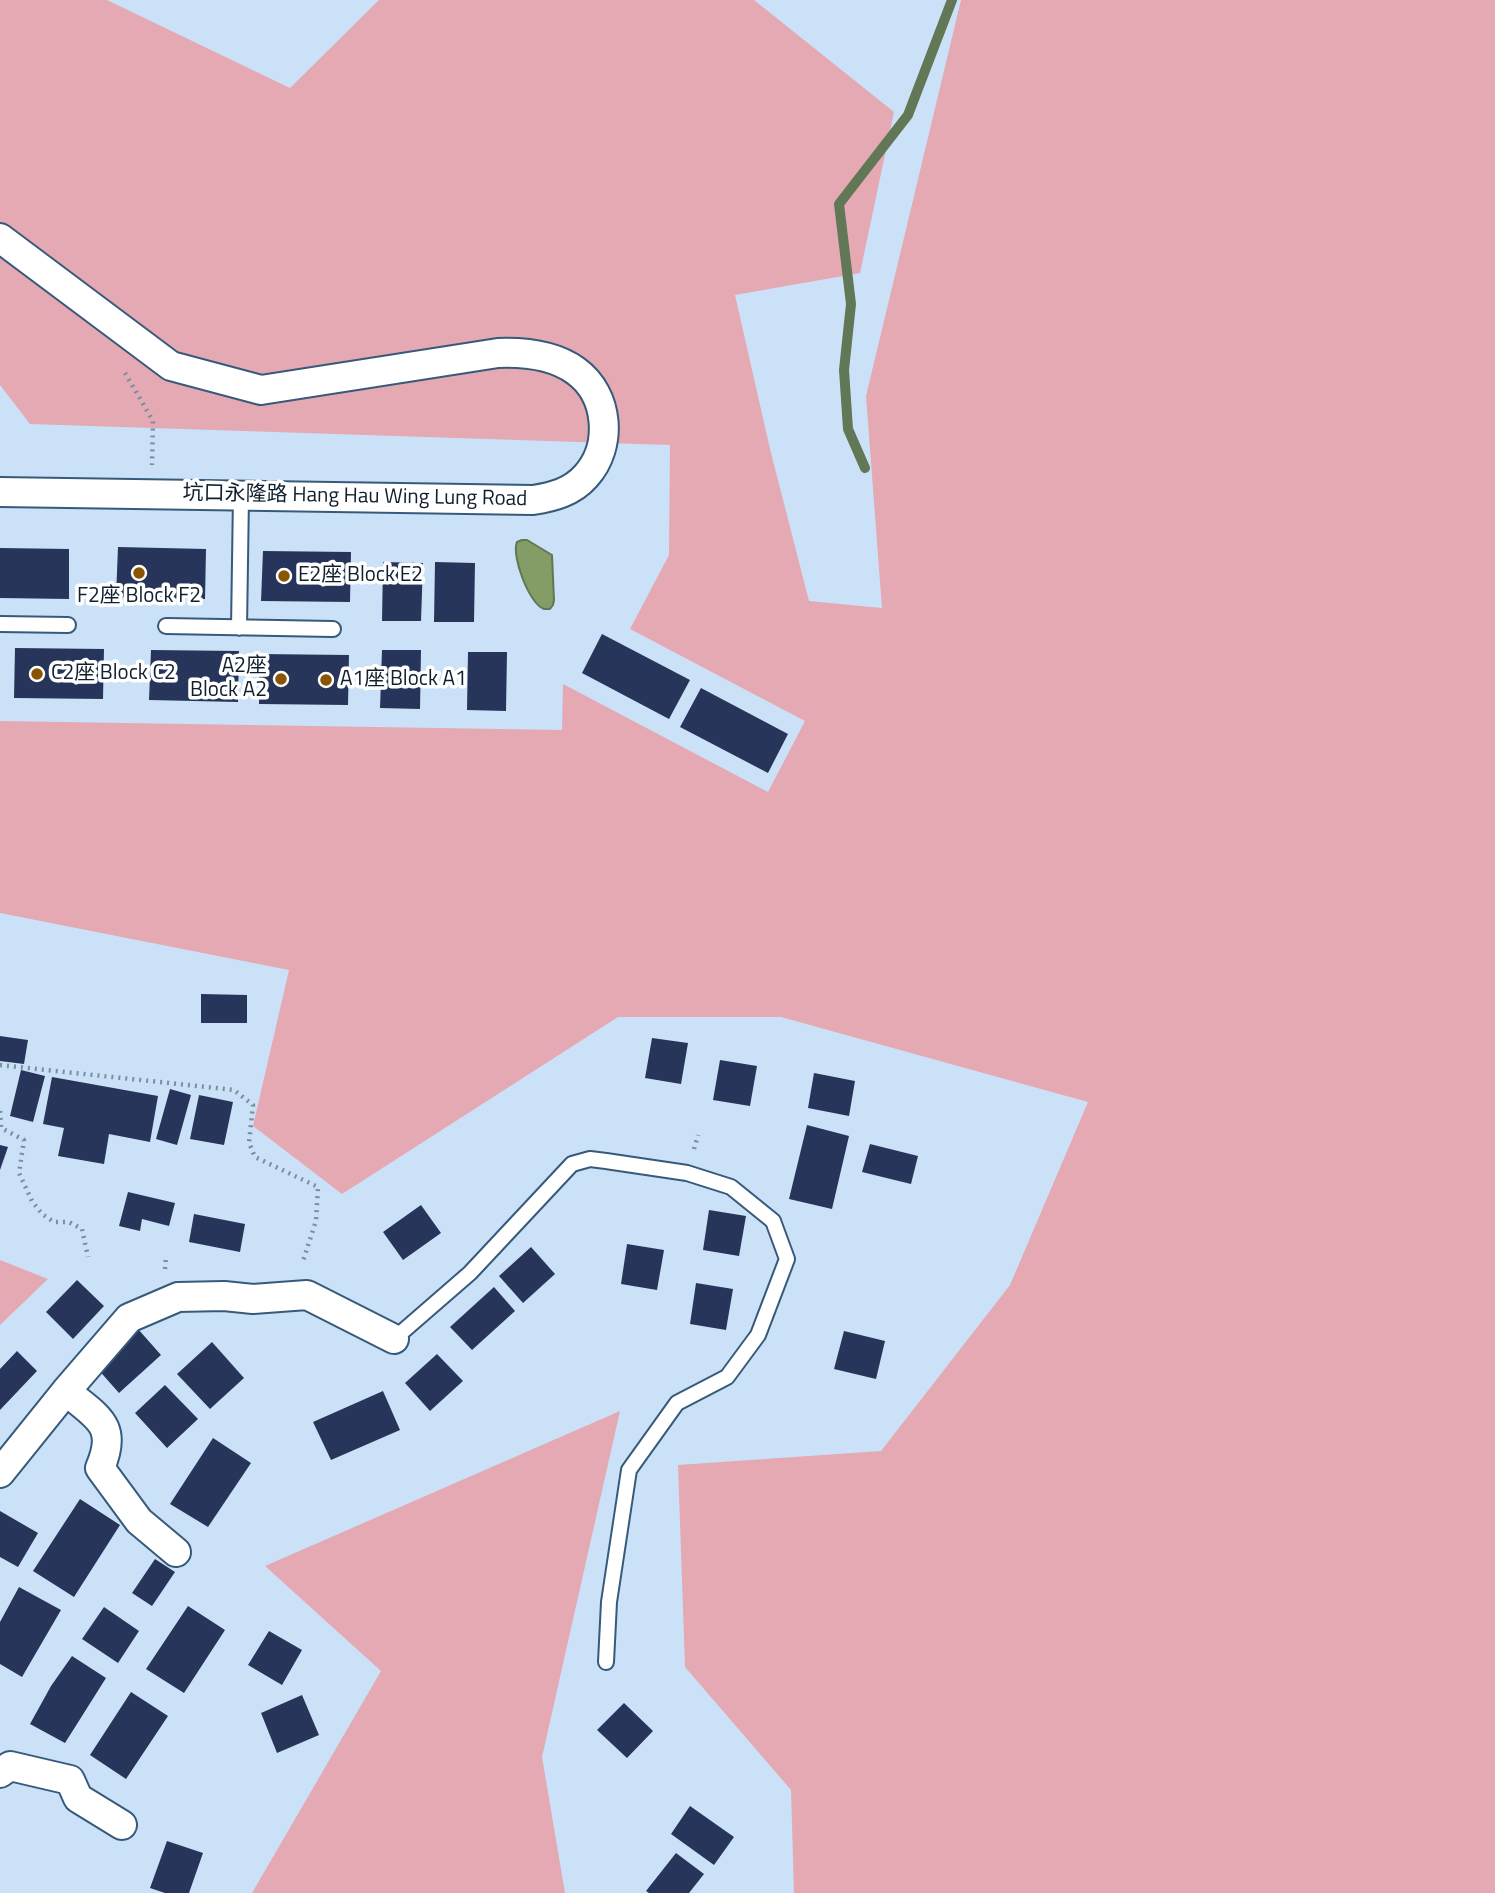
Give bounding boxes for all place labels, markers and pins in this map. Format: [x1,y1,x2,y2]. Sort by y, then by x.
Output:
place label: E2座 Block E2 [298,563,423,589]
marker: F2座 Block F2 [131,565,147,581]
marker: E2座 Block E2 [276,568,292,584]
place label: F2座 Block F2 [77,584,201,610]
place label: A2座 Block A2 [190,654,267,704]
place label: C2座 Block C2 [51,661,176,687]
marker: C2座 Block C2 [29,666,45,682]
place label: A1座 Block A1 [340,667,467,693]
marker: A2座 Block A2 [273,671,289,687]
marker: A1座 Block A1 [318,672,334,688]

